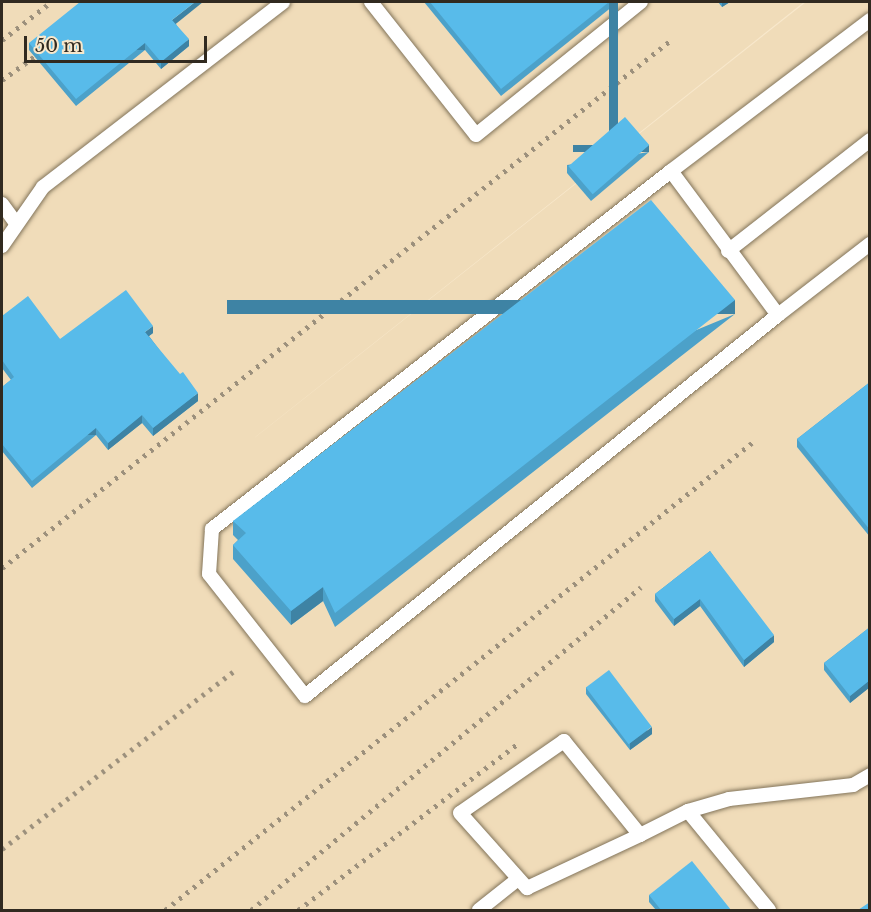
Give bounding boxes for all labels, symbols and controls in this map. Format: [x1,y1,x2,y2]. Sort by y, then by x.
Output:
scale bar [27,24,210,62]
text: 50 m [35,35,83,57]

